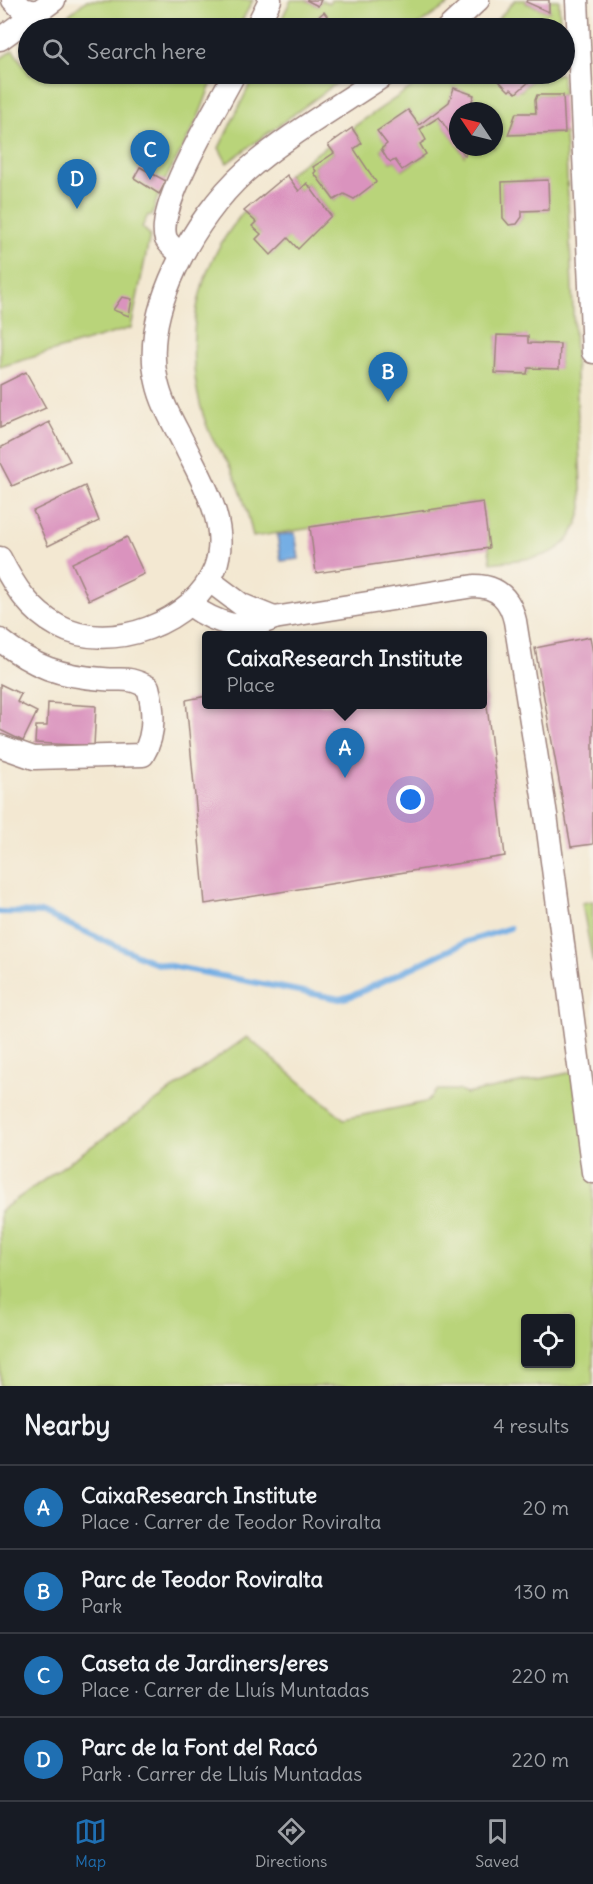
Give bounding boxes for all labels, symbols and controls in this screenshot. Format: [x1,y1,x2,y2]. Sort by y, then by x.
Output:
search box [18,18,575,84]
icon: search [39,35,72,68]
text: Search here [87,37,206,65]
north arrow [449,102,503,156]
pin: C [130,130,170,180]
pin: D [58,160,97,209]
pin: B [368,352,408,402]
popup [202,631,487,709]
text: CaixaResearch Institute [226,644,463,672]
text: Place [226,672,275,697]
pin: A [326,728,364,778]
your location [396,785,425,814]
map controls [521,1314,575,1368]
button: locate [521,1314,575,1368]
text: Nearby [24,1409,110,1442]
text: 4 results [493,1413,569,1438]
text: CaixaResearch Institute [81,1481,317,1509]
text: A [37,1495,50,1520]
text: 20 m [523,1495,569,1520]
text: Place · Carrer de Teodor Roviralta [81,1509,381,1534]
text: Parc de Teodor Roviralta [81,1565,323,1593]
text: B [37,1579,50,1604]
text: 130 m [514,1579,569,1604]
text: Park [81,1593,122,1618]
text: Caseta de Jardiners/eres [81,1649,328,1677]
text: C [37,1663,50,1688]
text: 220 m [512,1663,569,1688]
text: Place · Carrer de Lluís Muntadas [81,1677,369,1702]
text: Parc de la Font del Racó [81,1733,318,1761]
text: D [36,1747,51,1772]
text: 220 m [512,1747,569,1772]
text: Park · Carrer de Lluís Muntadas [81,1761,362,1786]
tab: Map [74,1815,107,1871]
tab: Directions [255,1815,327,1871]
tab: Saved [475,1815,519,1871]

